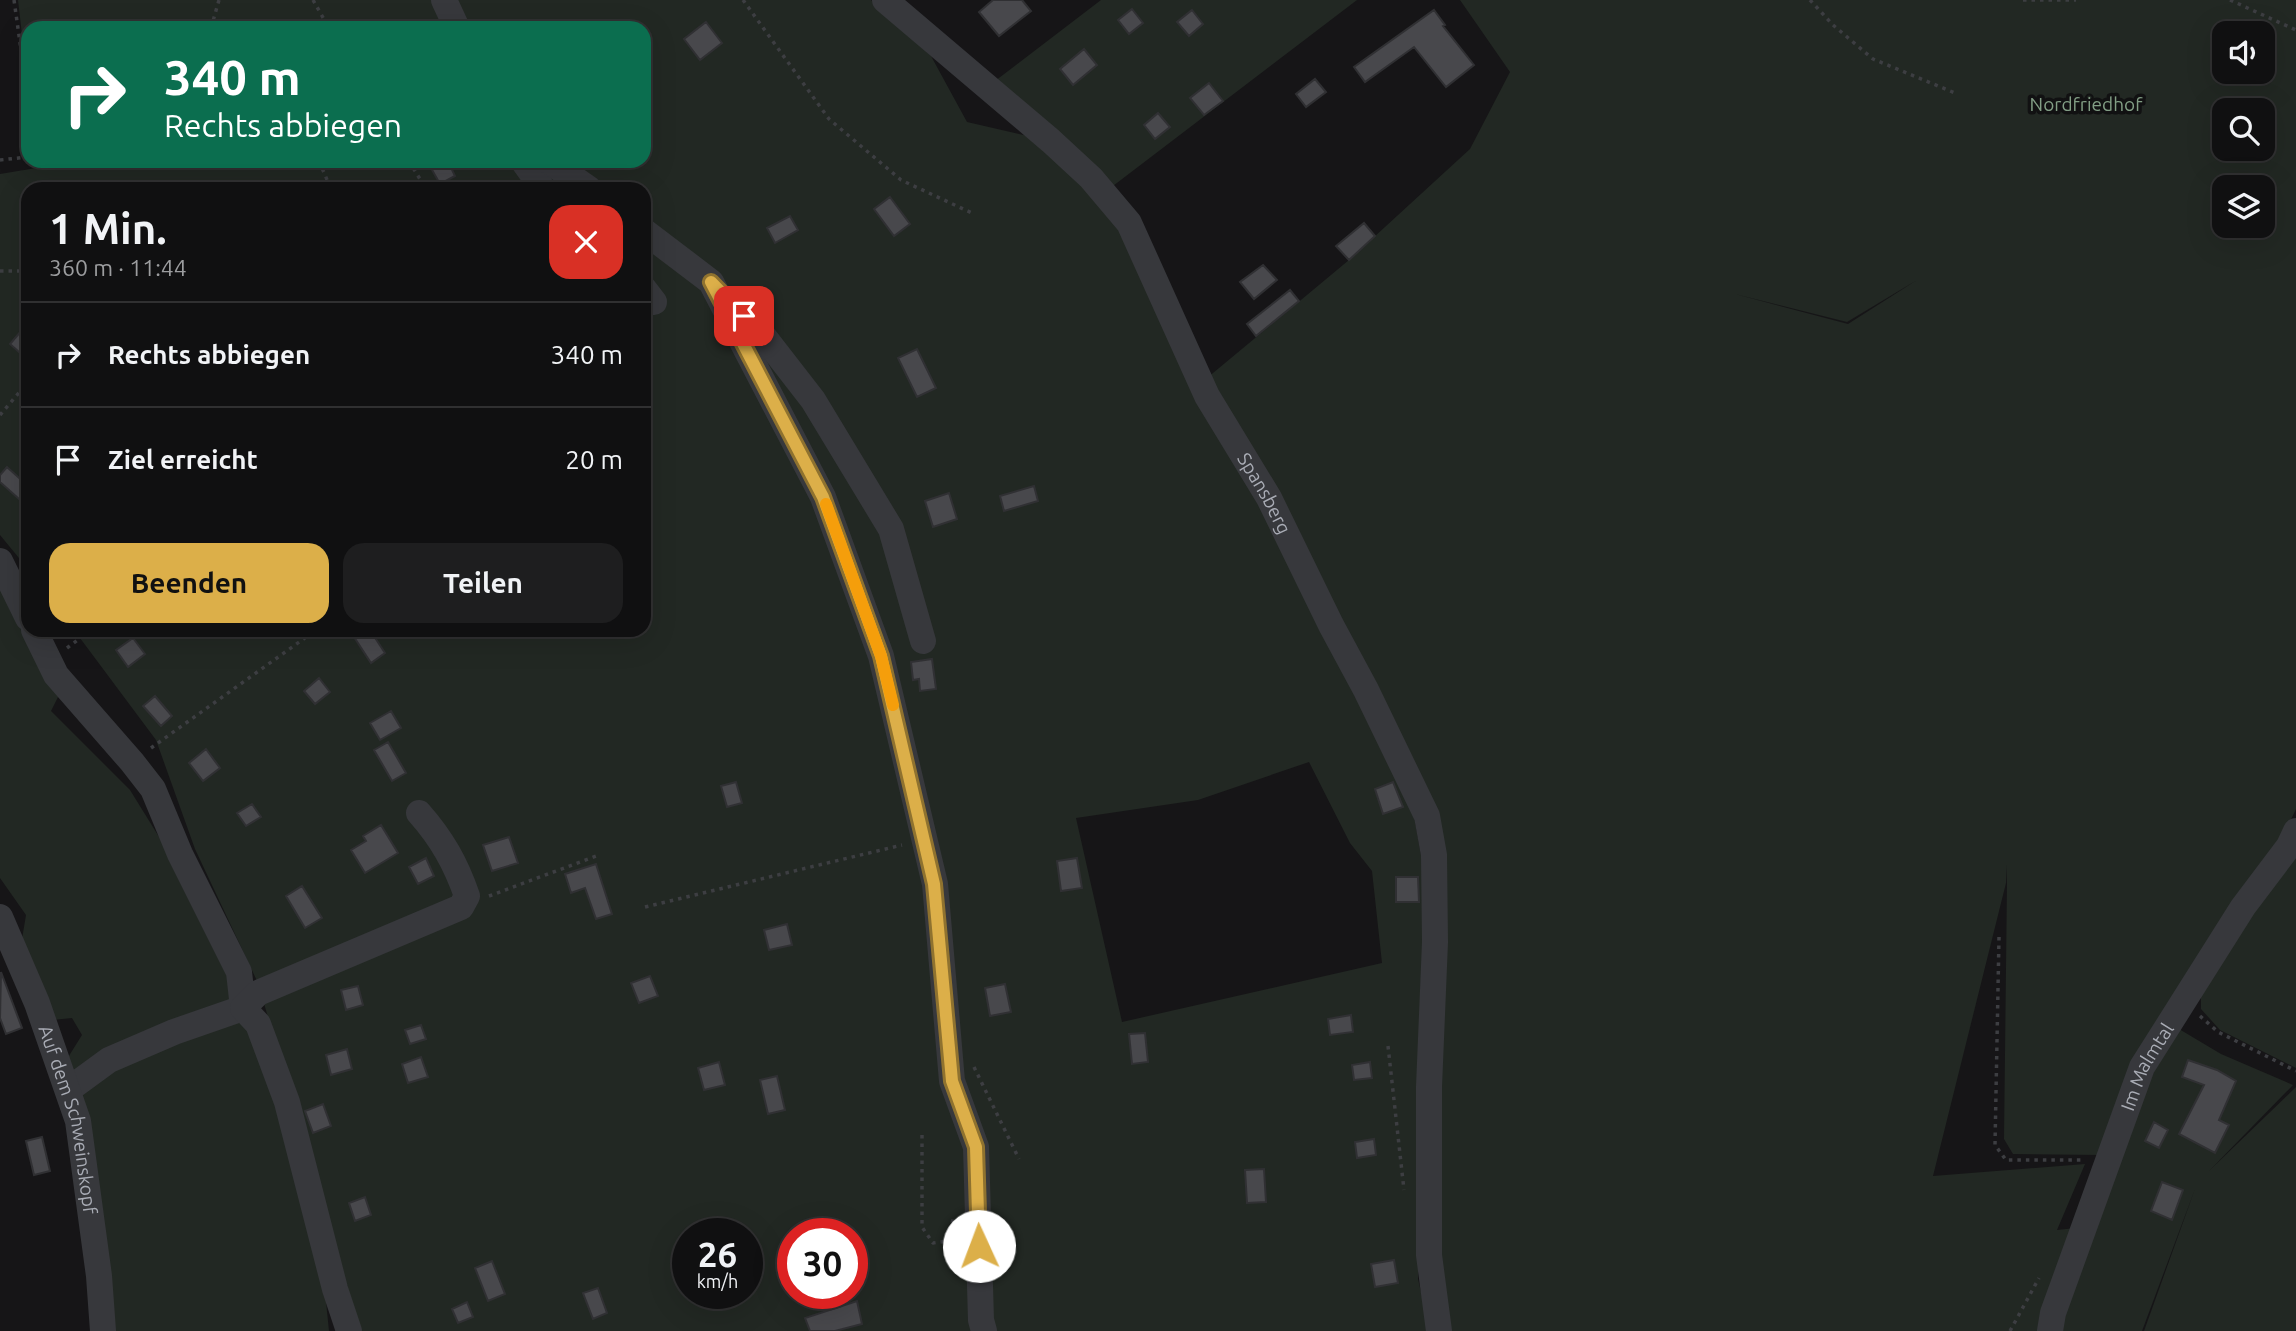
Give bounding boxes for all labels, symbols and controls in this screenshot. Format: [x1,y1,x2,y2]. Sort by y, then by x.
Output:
map controls [2212,21,2275,238]
button: sound [2212,21,2275,84]
icon: right [49,49,140,140]
text: 340 m [164,49,301,104]
park label: Nordfriedhof [2030,93,2143,115]
button: search [2212,98,2275,161]
text: Rechts abbiegen [164,107,402,143]
button: layers [2212,175,2275,238]
text: 1 Min. [49,205,167,252]
button: close [549,205,623,279]
text: 360 m · 11:44 [49,255,187,280]
pin [714,286,774,346]
icon: arrive [725,297,763,335]
icon: right [49,336,87,374]
text: Rechts abbiegen [108,340,310,369]
text: 340 m [551,340,623,369]
icon: arrive [49,441,87,479]
text: Ziel erreicht [108,445,258,474]
text: 20 m [565,445,623,474]
street label: Spansberg [1233,449,1296,537]
button: Beenden [49,543,329,623]
button: Teilen [343,543,623,623]
street label: Im Malmtal [2116,1019,2178,1114]
street label: Auf dem Schweinskopf [35,1022,102,1216]
position arrow [942,1209,1016,1283]
speed limit sign: 30 [777,1218,868,1309]
text: 26 [698,1234,737,1274]
text: km/h [697,1271,738,1291]

